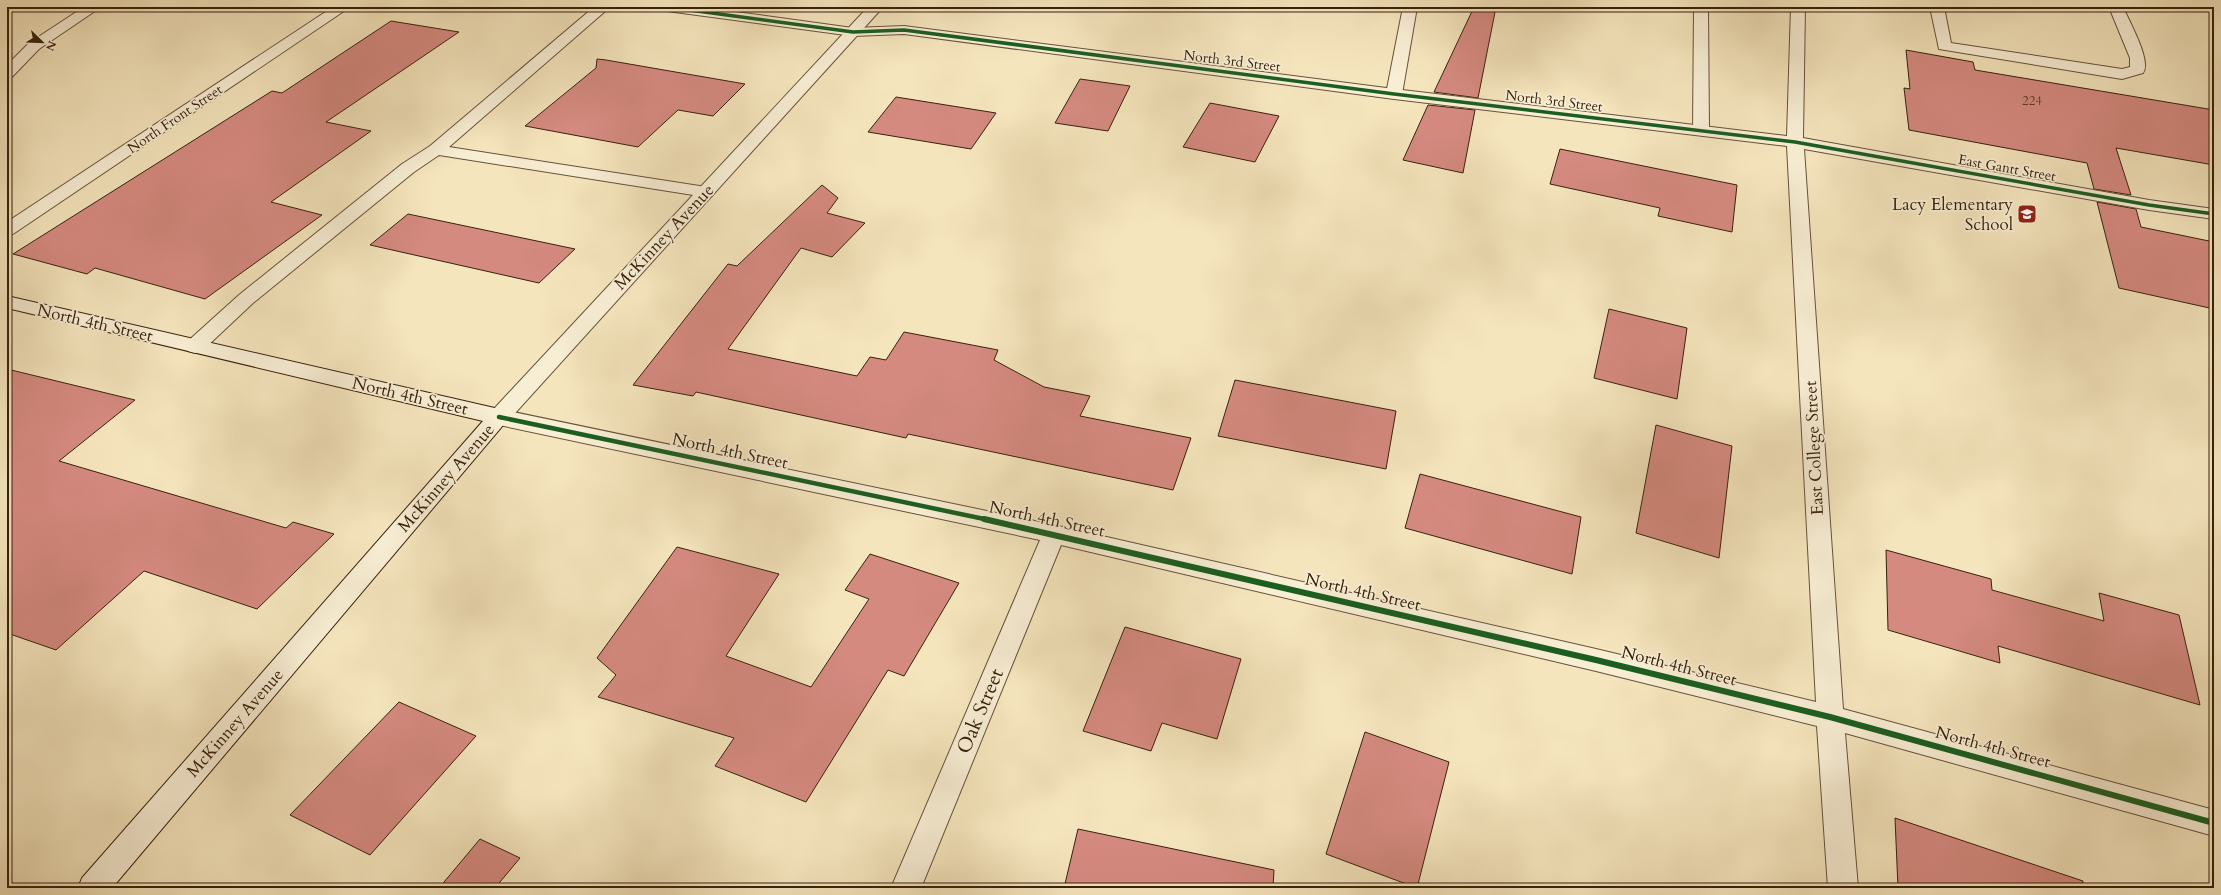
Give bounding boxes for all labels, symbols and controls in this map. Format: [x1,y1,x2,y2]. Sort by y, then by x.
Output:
north arrow [22,22,62,62]
text: N [42,38,60,53]
street label: North 3rd Street [1182,46,1282,76]
street label: North Front Street [124,80,227,158]
street label: North 3rd Street [1504,86,1604,116]
house number: 224 [2022,92,2042,110]
street label: East Gantt Street [1957,150,2058,186]
street label: McKinney Avenue [609,179,719,295]
place label: Lacy Elementary School [1892,193,2014,236]
school or university icon: Lacy Elementary School [2016,203,2038,225]
street label: North 4th Street [35,299,156,348]
street label: North 4th Street [350,372,471,421]
street label: East College Street [1799,379,1829,516]
street label: McKinney Avenue [392,419,500,537]
street label: North 4th Street [670,427,791,475]
street label: North 4th Street [987,495,1108,543]
street label: North 4th Street [1303,568,1424,617]
street label: North 4th Street [1619,641,1740,692]
street label: McKinney Avenue [181,664,289,782]
street label: Oak Street [950,664,1010,758]
street label: North 4th Street [1933,721,2054,774]

